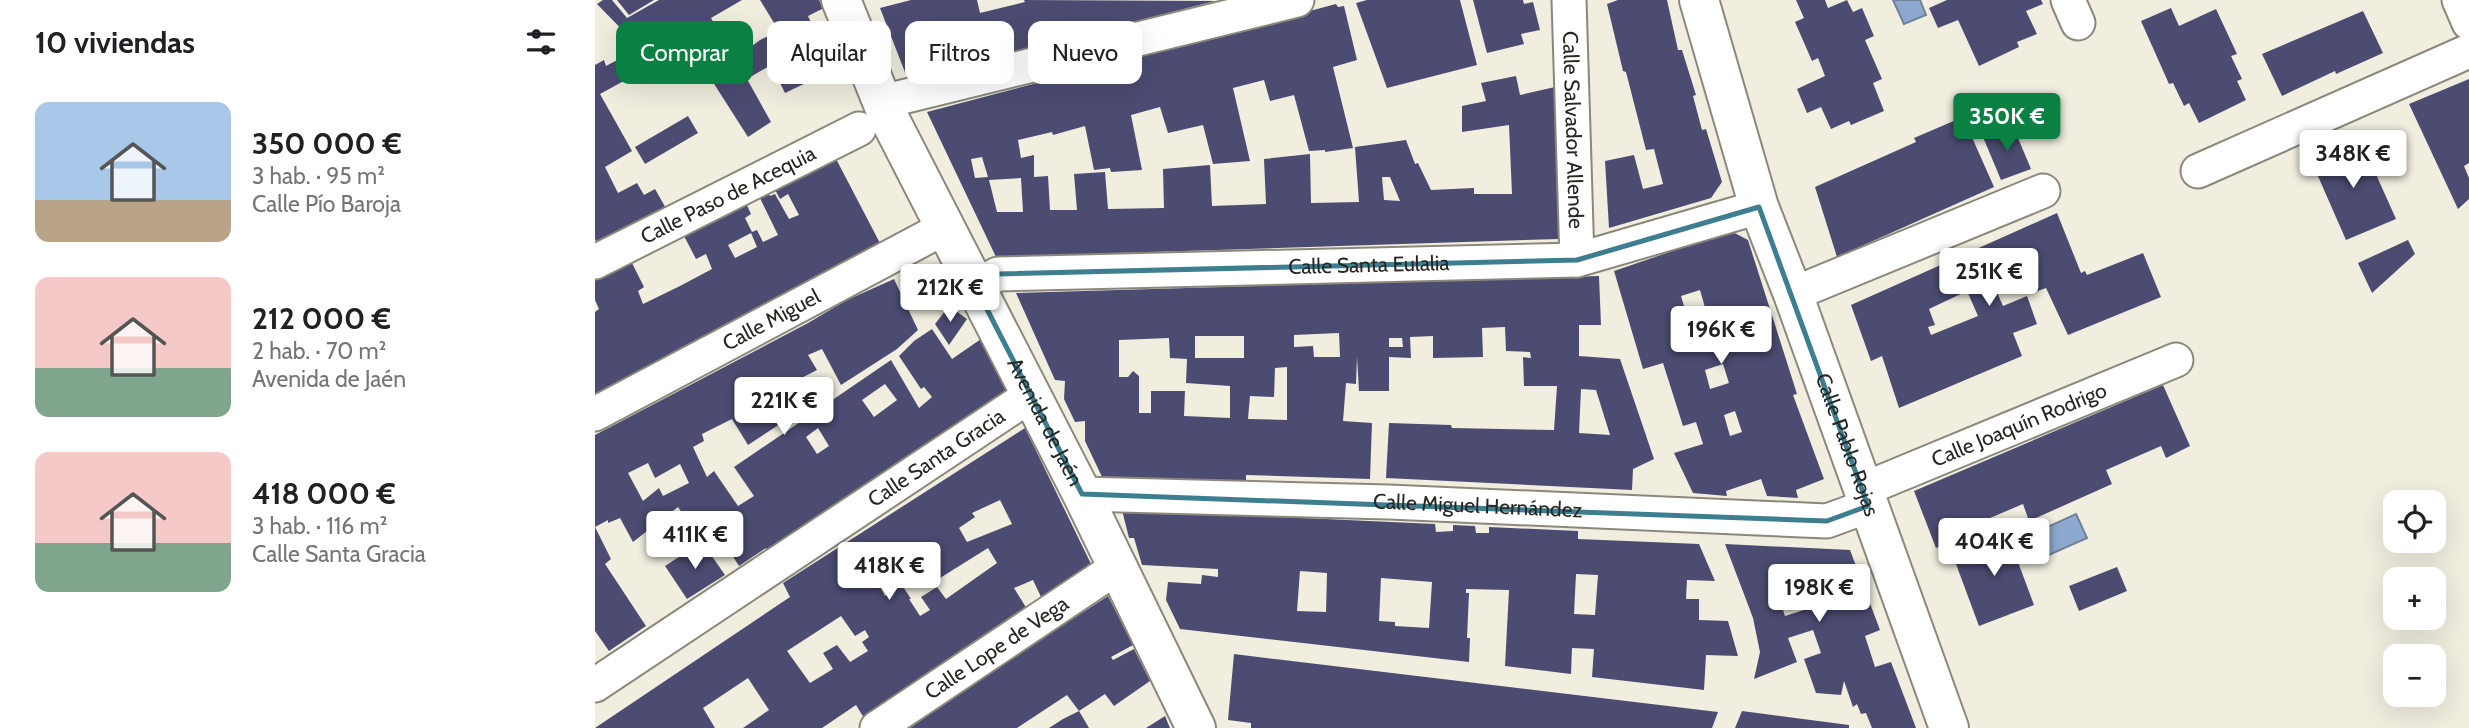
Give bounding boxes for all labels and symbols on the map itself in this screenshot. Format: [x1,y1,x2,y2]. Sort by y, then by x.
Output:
street label: Calle Salvador Allende [1558,31,1589,229]
pin: 350K € [1950,94,2064,153]
pin: 348K € [2296,130,2410,190]
street label: Calle Paso de Acequia [636,140,819,249]
pin: 251K € [1932,248,2046,308]
street label: Calle Santa Eulalia [1288,250,1450,279]
pin: 212K € [893,264,1007,324]
street label: Calle Miguel [718,283,824,356]
pin: 196K € [1664,306,1778,366]
street label: Avenida de Jaén [1002,353,1089,490]
street label: Calle Pablo Rojas [1810,370,1885,520]
street label: Calle Joaquín Rodrigo [1928,377,2110,472]
pin: 221K € [727,378,841,437]
street label: Calle Santa Gracia [863,403,1009,512]
street label: Calle Miguel Hernández [1373,489,1583,522]
pin: 411K € [638,512,752,571]
pin: 404K € [1937,518,2051,578]
pin: 418K € [832,542,946,602]
pin: 198K € [1762,564,1876,624]
street label: Calle Lope de Vega [920,591,1073,704]

